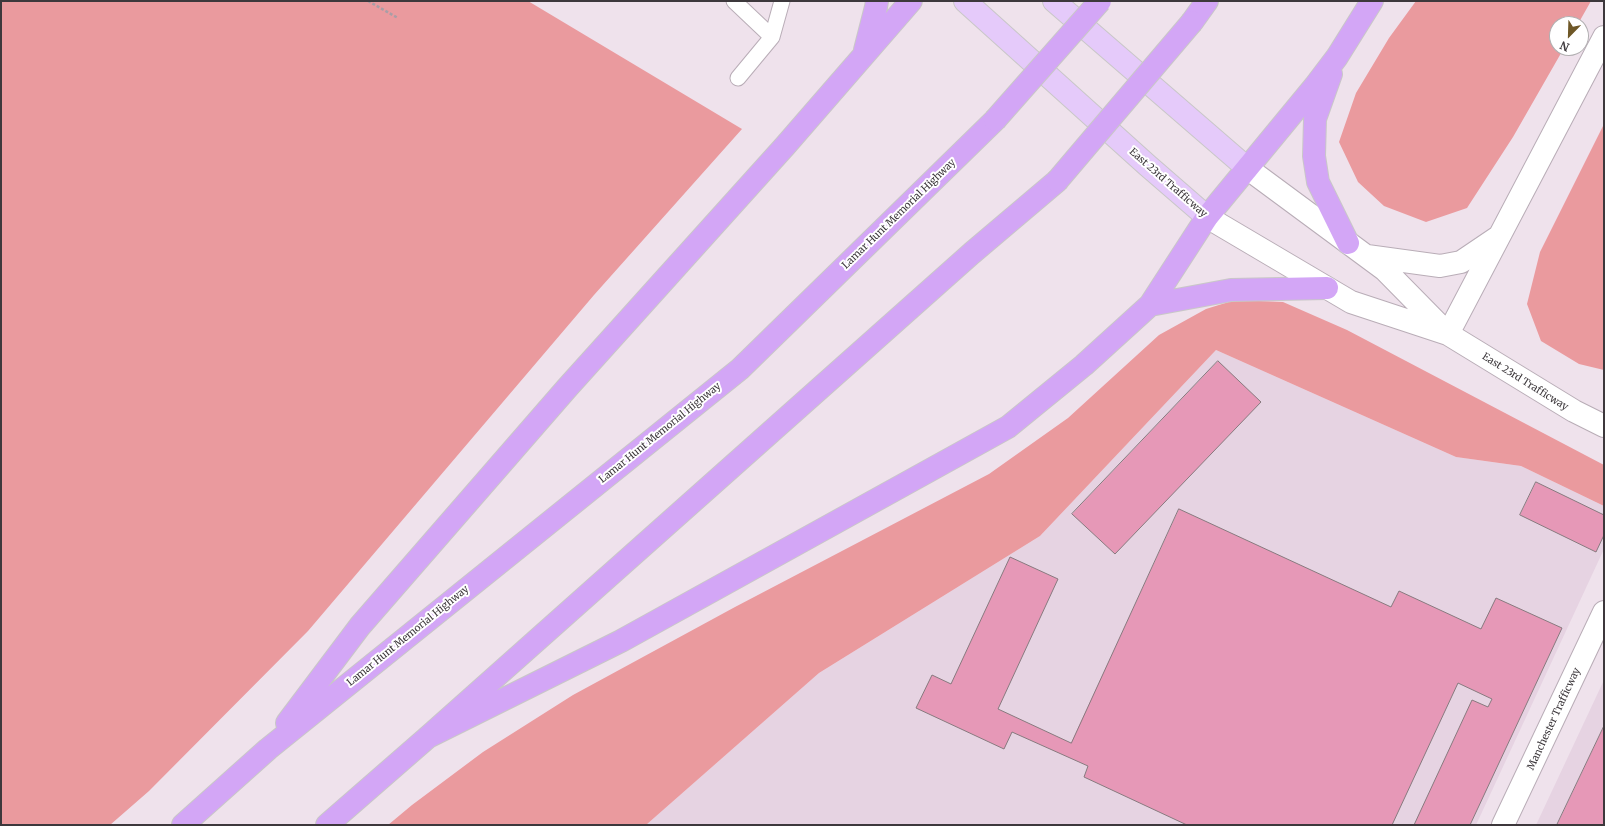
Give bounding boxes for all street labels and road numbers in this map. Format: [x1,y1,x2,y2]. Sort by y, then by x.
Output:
street label: East 23rd Trafficway [1127,146,1209,220]
street label: Lamar Hunt Memorial Highway [840,157,958,271]
street label: East 23rd Trafficway [1480,351,1570,413]
street label: Lamar Hunt Memorial Highway [597,380,723,486]
street label: Lamar Hunt Memorial Highway [345,583,471,689]
street label: Manchester Trafficway [1525,666,1583,772]

